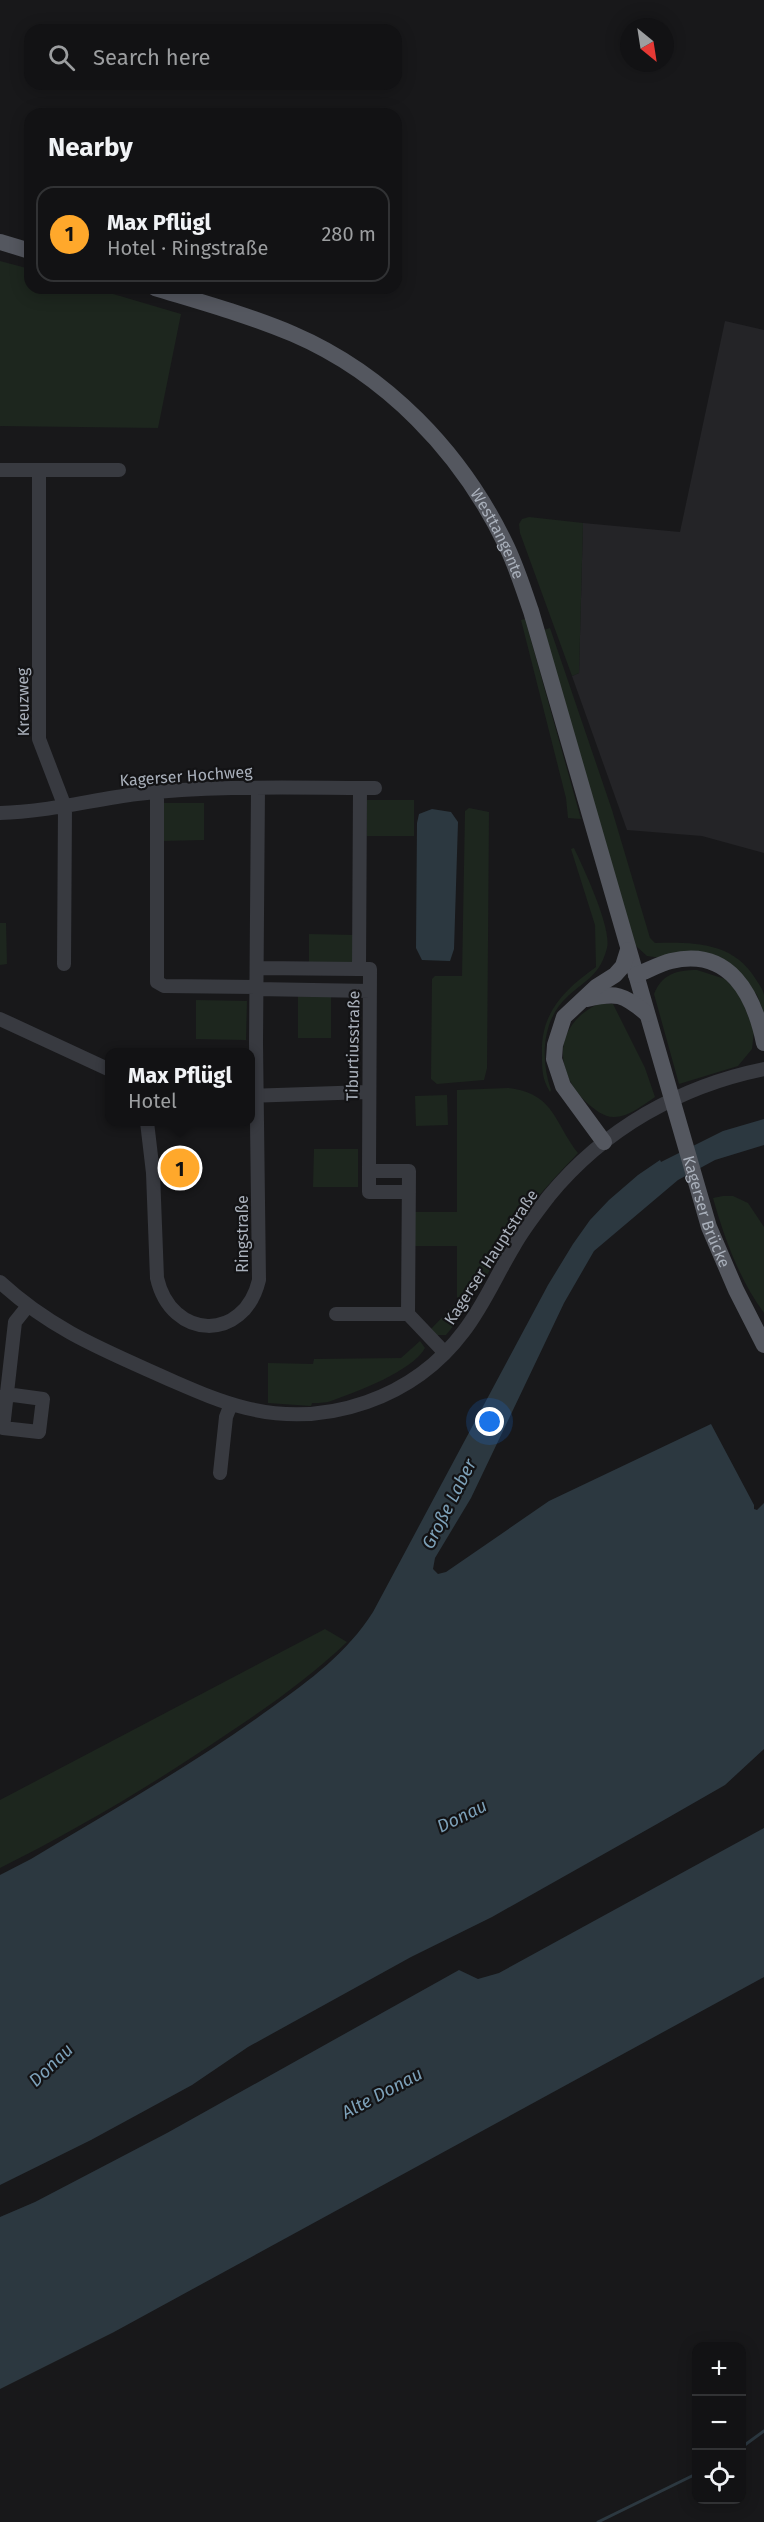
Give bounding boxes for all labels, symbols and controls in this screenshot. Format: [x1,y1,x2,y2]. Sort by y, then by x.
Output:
north arrow [620,18,674,72]
search box [24,24,402,90]
icon: search [45,41,78,74]
text: Search here [93,44,211,71]
text: Nearby [48,132,133,163]
text: Max Pflügl [107,209,211,236]
text: 1 [65,222,74,246]
text: 280 m [321,222,376,246]
text: Hotel · Ringstraße [107,236,268,260]
street label: Westtangente [467,485,529,582]
street label: Kreuzweg [13,667,33,736]
street label: Kagerser Hochweg [119,762,254,790]
street label: Tiburtiusstraße [343,991,363,1101]
popup [105,1048,255,1126]
text: Max Pflügl [128,1062,232,1089]
text: Hotel [128,1089,177,1113]
pin: 1 [160,1146,200,1190]
street label: Kagerser Brücke [679,1153,735,1270]
street label: Kagerser Hauptstraße [440,1186,542,1328]
street label: Ringstraße [233,1195,252,1273]
your location [475,1407,504,1436]
water label: Große Laber [417,1454,482,1553]
water label: Donau [433,1795,491,1837]
water label: Donau [24,2039,78,2091]
water label: Alte Donau [337,2063,426,2124]
map controls [692,2342,746,2504]
button: + [692,2342,746,2396]
button: − [692,2396,746,2450]
button: locate [692,2450,746,2504]

